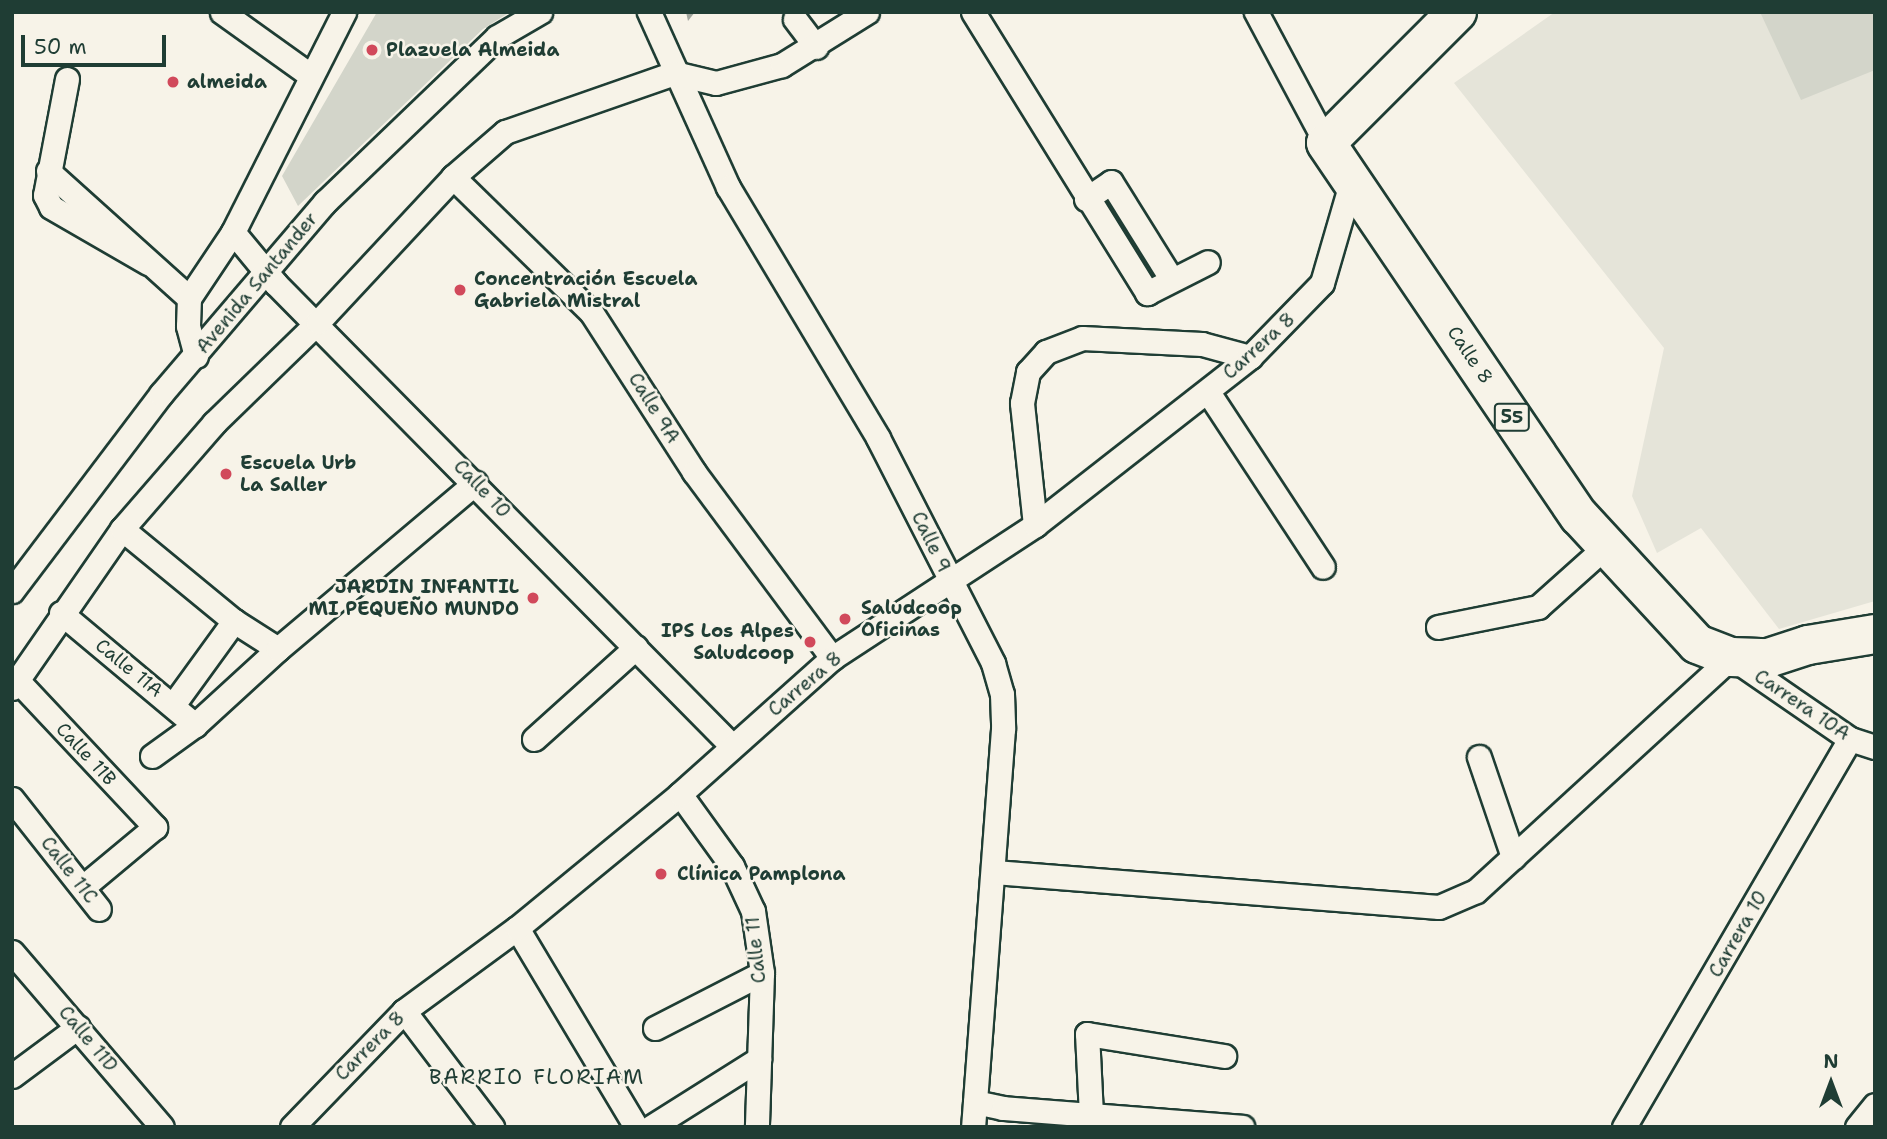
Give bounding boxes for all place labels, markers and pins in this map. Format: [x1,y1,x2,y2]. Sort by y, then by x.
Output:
place label: Plazuela Almeida [386,39,559,61]
marker: Plazuela Almeida [364,42,380,58]
place label: almeida [187,71,267,93]
marker: almeida [165,74,181,90]
place label: Concentración Escuela Gabriela Mistral [474,268,697,312]
marker: Concentración Escuela Gabriela Mistral [452,282,468,298]
place label: Escuela Urb La Saller [240,452,356,496]
marker: Escuela Urb La Saller [218,466,234,482]
place label: JARDIN INFANTIL MI PEQUEÑO MUNDO [309,576,519,620]
marker: JARDIN INFANTIL MI PEQUEÑO MUNDO [525,590,541,606]
place label: Saludcoop Oficinas [861,597,962,641]
marker: Saludcoop Oficinas [835,609,855,629]
place label: IPS Los Alpes Saludcoop [661,620,794,664]
marker: IPS Los Alpes Saludcoop [800,632,820,652]
place label: Clínica Pamplona [677,863,845,885]
marker: Clínica Pamplona [651,864,671,884]

